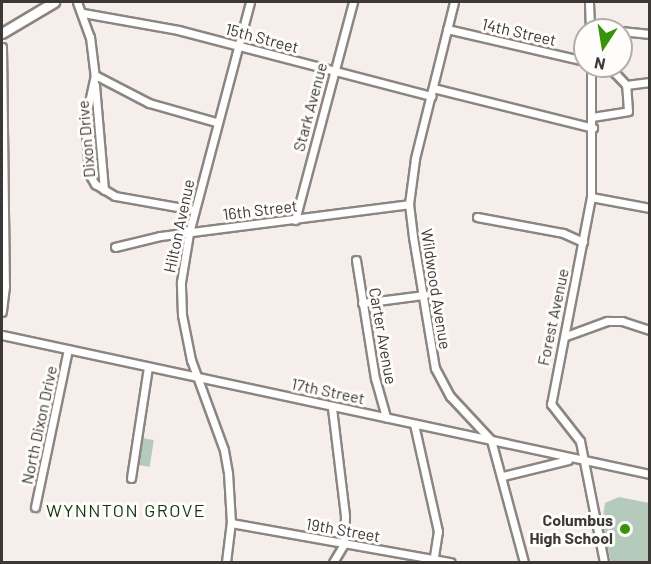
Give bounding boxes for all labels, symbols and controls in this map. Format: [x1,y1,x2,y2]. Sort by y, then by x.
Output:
street label: 14th Street [480,14,558,50]
north arrow [573,18,633,78]
street label: 15th Street [223,19,301,57]
text: N [592,54,607,75]
street label: Stark Avenue [289,60,331,154]
street label: Dixon Drive [73,100,99,178]
street label: Hilton Avenue [160,177,198,275]
street label: 16th Street [222,196,298,224]
street label: Wildwood Avenue [417,227,455,351]
street label: Forest Avenue [533,267,573,367]
street label: Carter Avenue [365,286,401,386]
street label: North Dixon Drive [17,364,61,486]
street label: 17th Street [290,374,366,408]
district label: WYNNTON GROVE [46,499,206,521]
place label: Columbus High School [529,510,613,548]
street label: 19th Street [304,514,382,546]
marker: Columbus High School [618,522,632,536]

